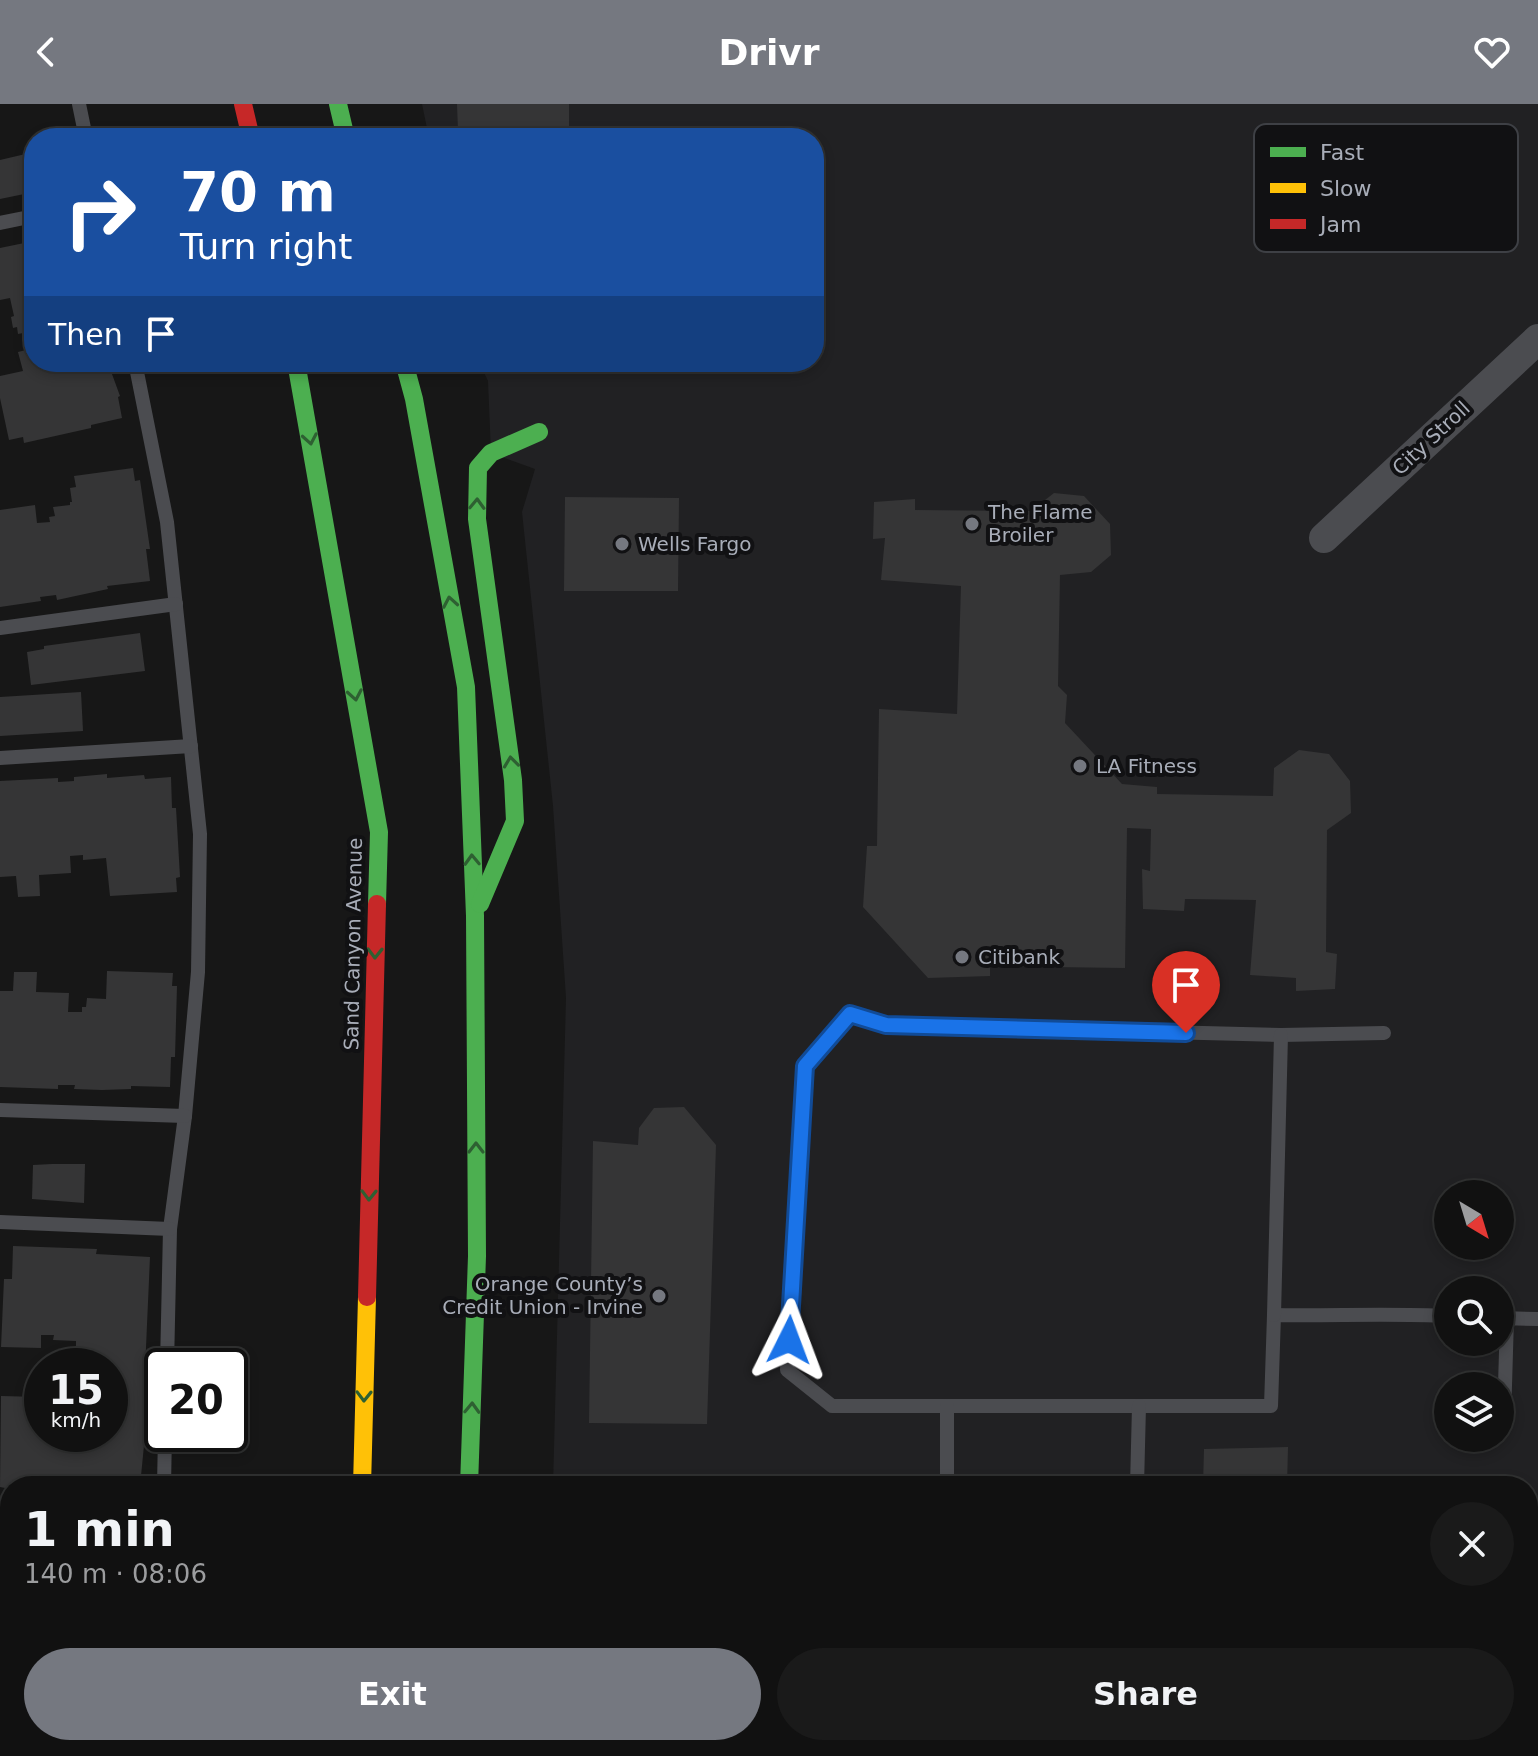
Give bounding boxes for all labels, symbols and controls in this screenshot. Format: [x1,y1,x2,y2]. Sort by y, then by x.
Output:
icon: back [24,30,68,74]
icon: heart [1470,30,1514,74]
text: Drivr [718,32,820,73]
legend [1254,124,1518,252]
text: Fast [1320,140,1365,165]
text: 70 m [180,159,336,224]
icon: right [48,160,152,264]
text: Slow [1320,176,1372,201]
text: Jam [1318,212,1361,237]
text: Turn right [180,226,352,267]
icon: arrive [139,312,183,356]
text: Then [48,317,123,352]
street label: City Stroll [1387,396,1475,480]
one-way arrow [300,432,317,446]
one-way arrow [468,497,486,510]
place label: The Flame Broiler [987,500,1093,547]
marker: The Flame Broiler [963,515,981,533]
place label: Wells Fargo [638,532,752,556]
marker: Wells Fargo [613,535,631,553]
one-way arrow [443,595,460,609]
one-way arrow [345,688,362,702]
place label: LA Fitness [1096,754,1197,778]
one-way arrow [502,755,519,768]
marker: LA Fitness [1071,757,1089,775]
street label: Sand Canyon Avenue [339,837,367,1051]
one-way arrow [464,853,481,866]
place label: Citibank [978,945,1061,969]
one-way arrow [367,947,384,960]
marker: Citibank [953,948,971,966]
pin [1152,951,1220,1033]
icon: arrive [1164,963,1208,1007]
one-way arrow [468,1141,485,1154]
north arrow [1434,1180,1514,1260]
map controls [1434,1180,1514,1452]
one-way arrow [361,1189,378,1202]
place label: Orange County’s Credit Union - Irvine [442,1272,643,1319]
button: search [1434,1276,1514,1356]
marker: Orange County’s Credit Union - Irvine [650,1287,668,1305]
position arrow [747,1298,831,1382]
speed limit sign: 20 [144,1348,248,1452]
text: 15 [48,1367,104,1413]
button: layers [1434,1372,1514,1452]
one-way arrow [355,1390,373,1403]
one-way arrow [463,1401,480,1414]
text: km/h [51,1408,101,1432]
text: 1 min [24,1501,175,1557]
button: close [1430,1502,1514,1586]
text: 140 m · 08:06 [24,1559,207,1589]
button: Exit [24,1648,761,1740]
button: Share [777,1648,1514,1740]

